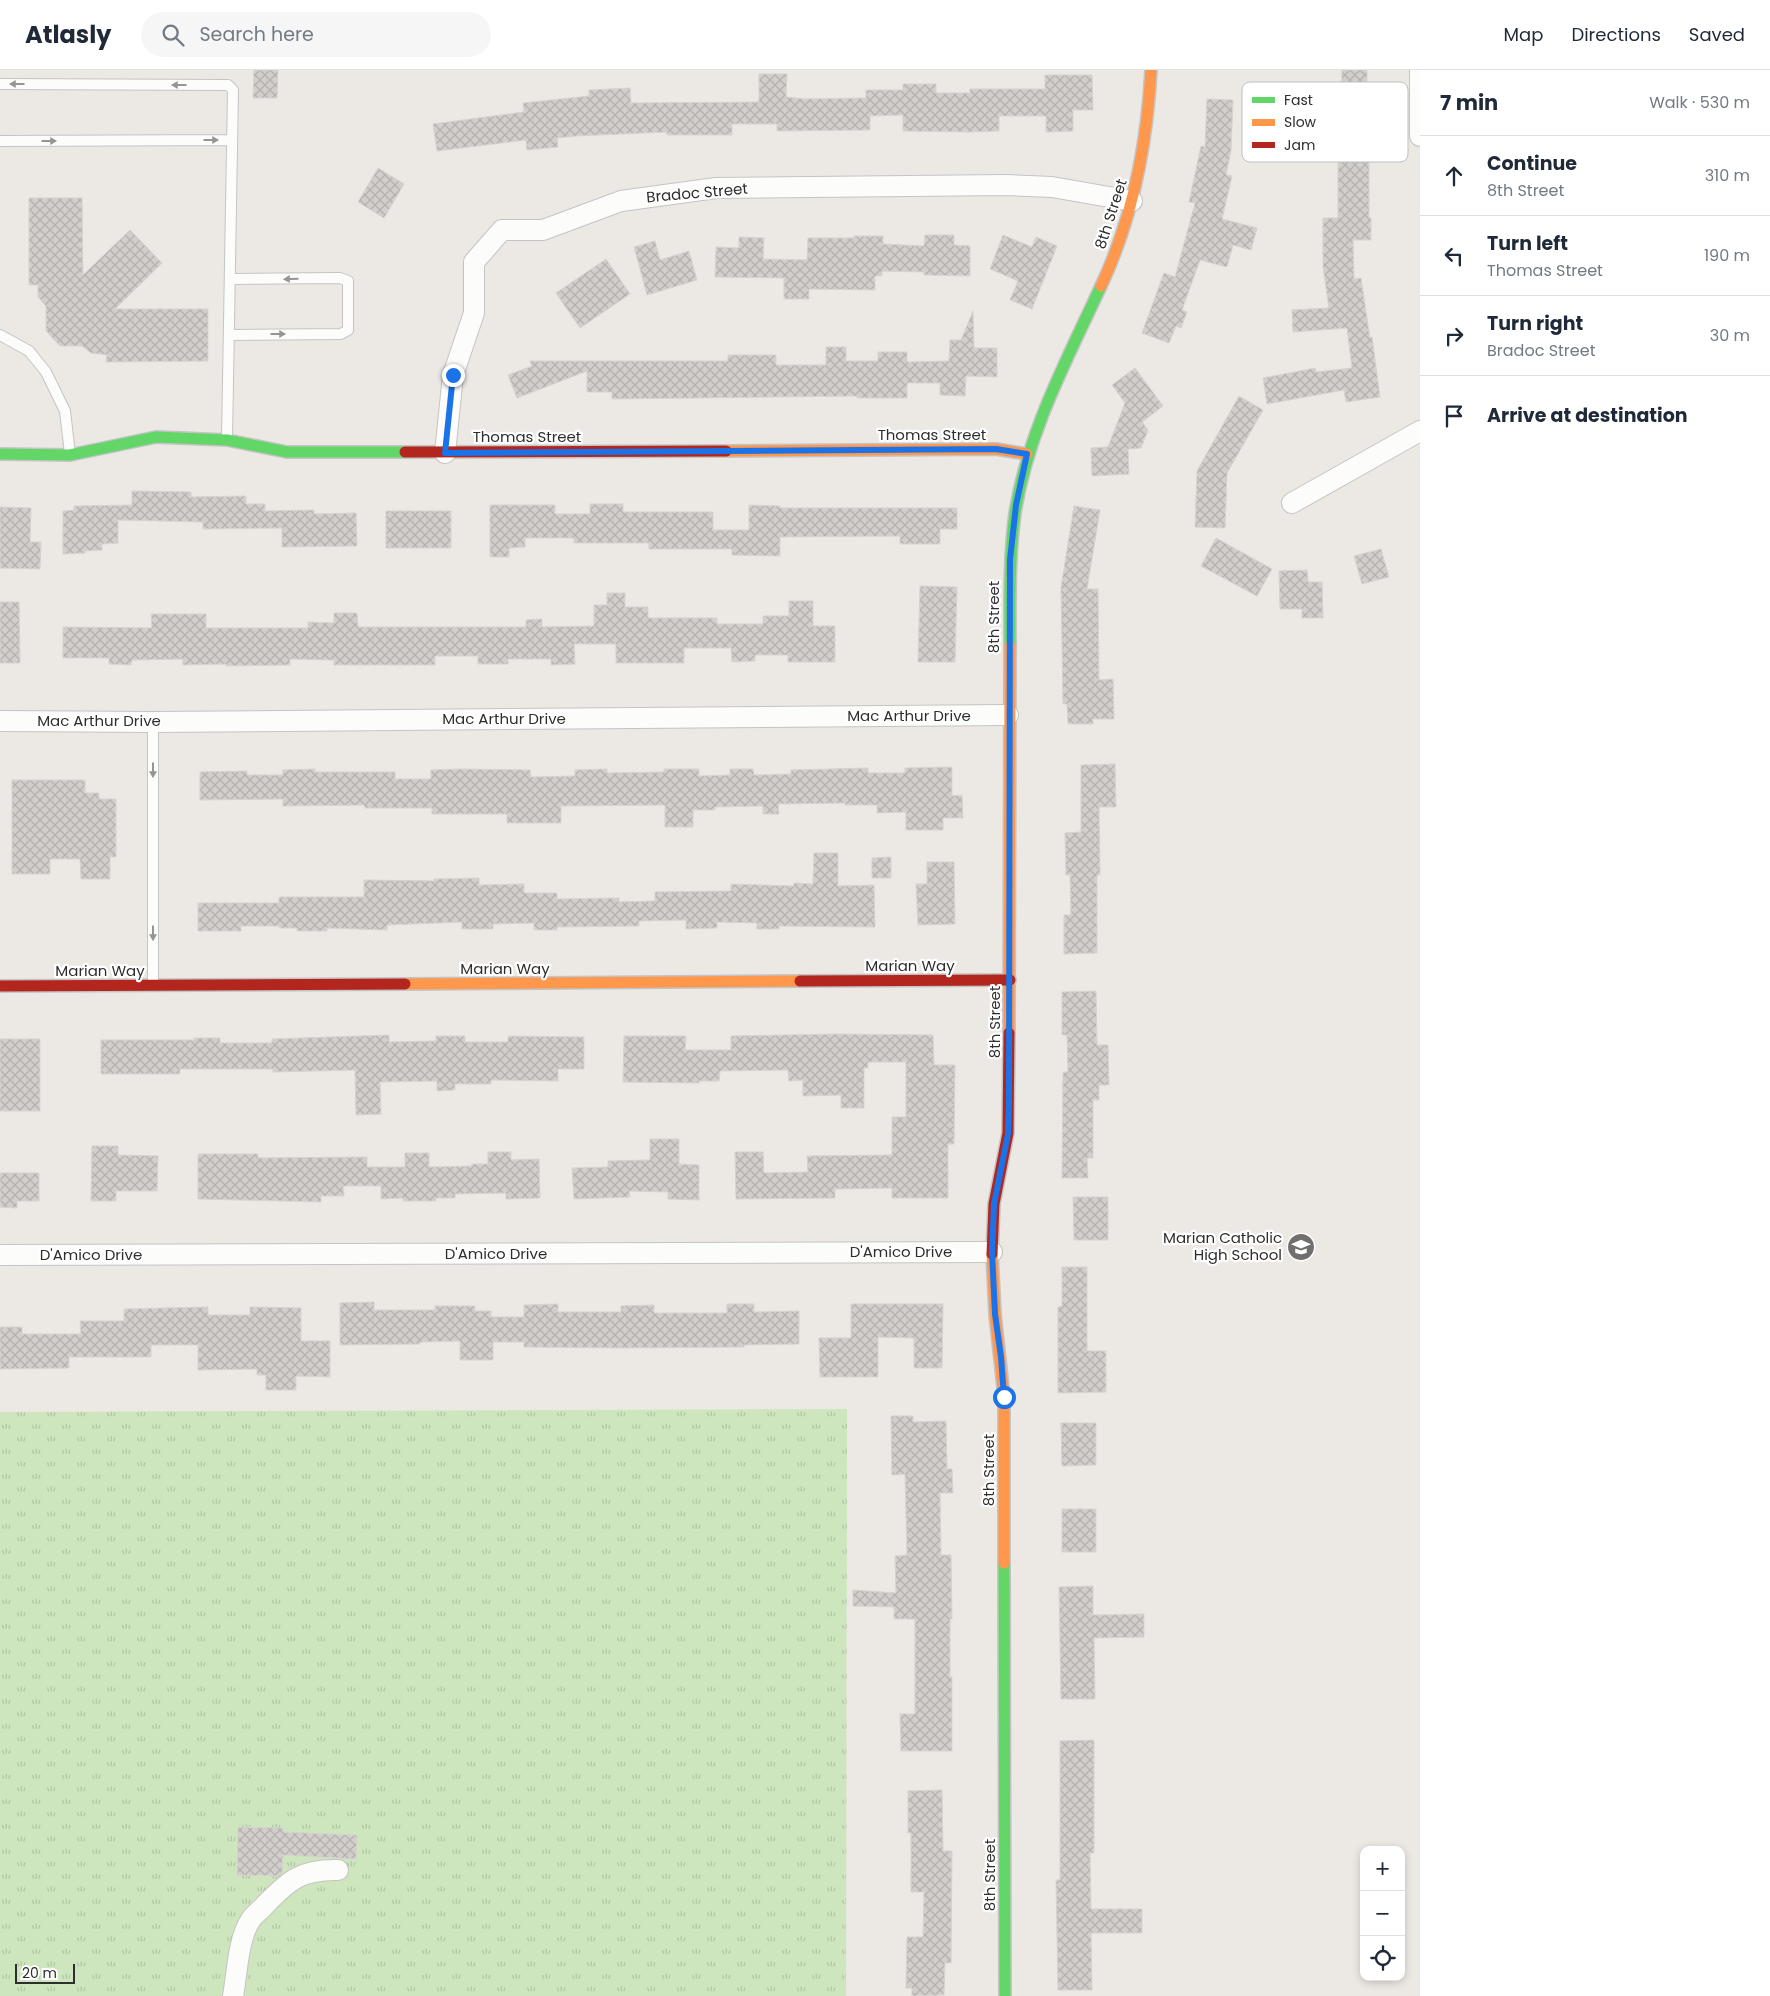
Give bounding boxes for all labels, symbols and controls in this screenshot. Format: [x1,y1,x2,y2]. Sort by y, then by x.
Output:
search box [141,12,491,57]
text: Atlasly [25,18,111,51]
icon: search [159,21,187,49]
text: Search here [199,21,314,48]
text: Map [1504,22,1543,47]
text: Directions [1571,22,1661,47]
text: Saved [1689,22,1745,47]
one-way arrow [8,80,24,88]
one-way arrow [171,81,187,89]
legend [1242,82,1408,162]
text: 7 min [1440,88,1498,117]
text: Fast [1284,90,1313,110]
text: Walk · 530 m [1649,91,1750,114]
text: Slow [1284,112,1317,132]
text: Jam [1284,135,1315,155]
one-way arrow [203,136,219,144]
one-way arrow [41,137,57,145]
text: Continue [1487,150,1577,177]
icon: ahead [1440,162,1468,190]
text: 310 m [1705,164,1750,187]
street label: 8th Street [1089,176,1132,252]
street label: Bradoc Street [645,178,749,207]
text: 8th Street [1487,179,1564,202]
text: Turn left [1487,230,1568,257]
icon: left [1440,242,1468,270]
text: 190 m [1704,244,1750,267]
text: Thomas Street [1487,259,1603,282]
one-way arrow [283,275,299,283]
text: Turn right [1487,310,1583,337]
icon: right [1440,322,1468,350]
text: 30 m [1710,324,1750,347]
one-way arrow [270,330,286,338]
text: Bradoc Street [1487,339,1595,362]
route end [442,364,465,387]
icon: arrive [1440,402,1468,430]
text: Arrive at destination [1487,402,1688,429]
street label: Thomas Street [878,424,986,445]
street label: Thomas Street [473,426,581,447]
street label: 8th Street [983,581,1004,653]
street label: Mac Arthur Drive [847,705,971,726]
street label: Mac Arthur Drive [442,708,566,729]
street label: Mac Arthur Drive [37,710,161,731]
one-way arrow [149,763,157,779]
one-way arrow [149,925,157,941]
street label: Marian Way [865,955,955,976]
street label: Marian Way [460,958,550,979]
street label: Marian Way [55,960,145,981]
street label: 8th Street [984,986,1005,1058]
place label: Marian Catholic High School [1163,1227,1282,1265]
school or university icon: Marian Catholic High School [1286,1232,1316,1262]
street label: D'Amico Drive [850,1241,952,1262]
street label: D'Amico Drive [445,1243,547,1264]
street label: D'Amico Drive [40,1244,142,1265]
route start [993,1386,1016,1409]
street label: 8th Street [978,1434,999,1506]
street label: 8th Street [979,1839,1000,1911]
map controls [1360,1846,1405,1981]
button: + [1360,1846,1405,1891]
button: − [1360,1891,1405,1936]
button: locate [1360,1936,1405,1981]
scale bar [15,1961,75,1984]
text: 20 m [22,1963,57,1983]

